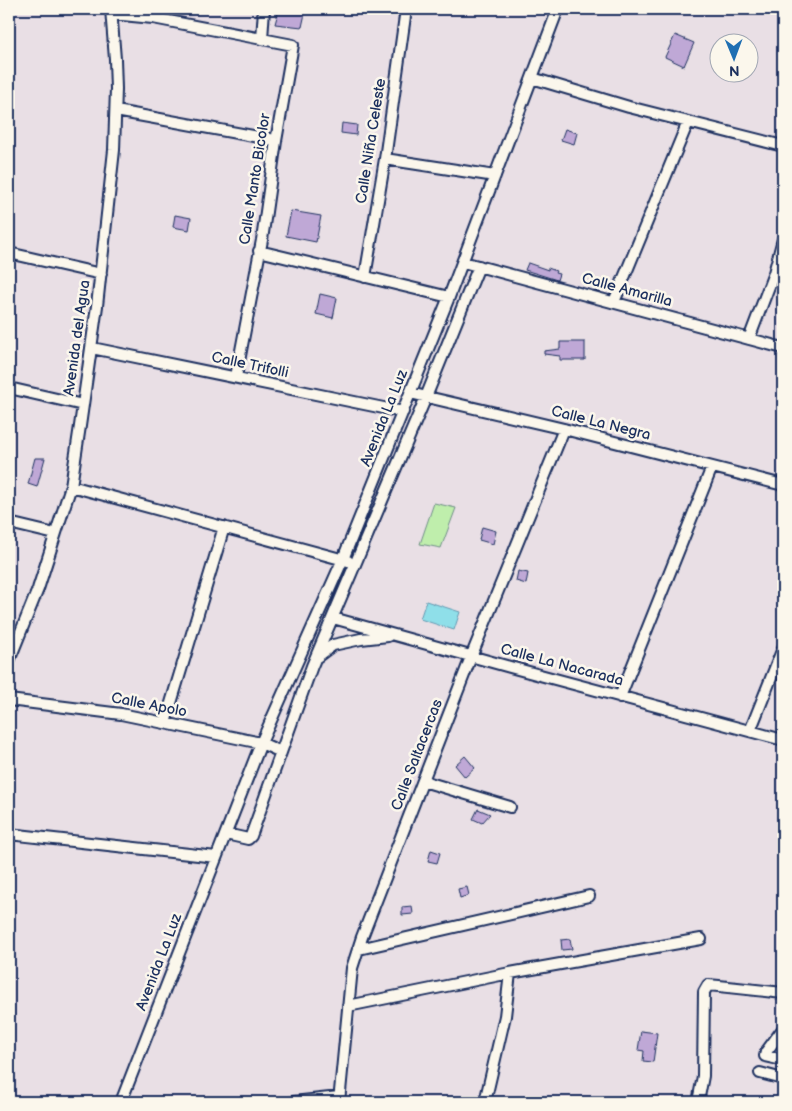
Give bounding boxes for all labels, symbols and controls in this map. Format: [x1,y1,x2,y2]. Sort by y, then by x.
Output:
north arrow [710,32,760,82]
text: N [729,62,740,79]
street label: Calle Niña Celeste [352,77,390,205]
street label: Calle Manto Bicolor [235,111,275,246]
street label: Calle Amarilla [580,269,674,311]
street label: Avenida del Agua [59,279,95,397]
street label: Calle Trifolli [210,348,290,382]
street label: Avenida La Luz [356,366,412,469]
street label: Calle La Negra [549,401,653,445]
street label: Calle La Nacarada [499,639,625,691]
street label: Calle Apolo [109,688,189,722]
street label: Calle Saltacercas [387,696,447,813]
street label: Avenida La Luz [132,910,187,1013]

